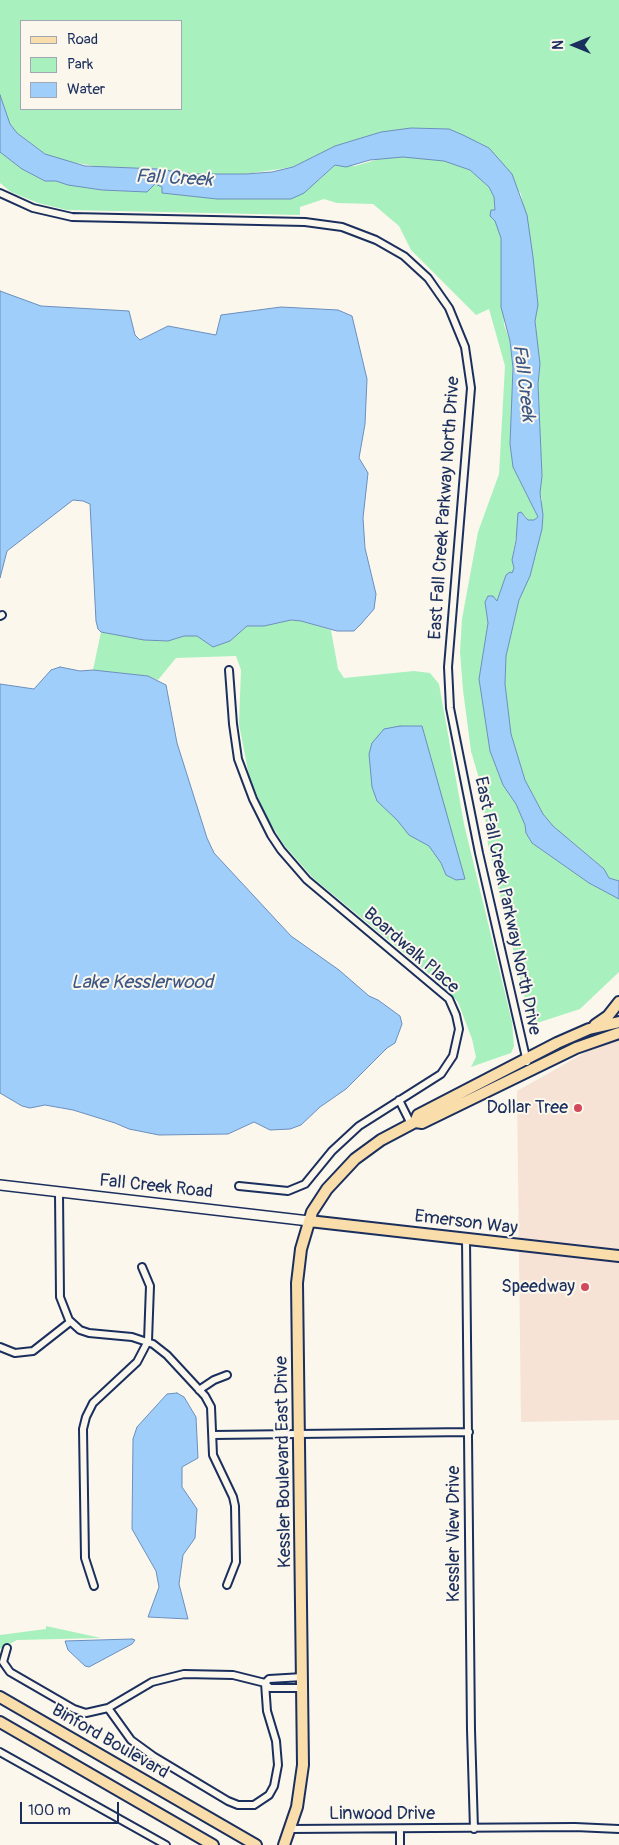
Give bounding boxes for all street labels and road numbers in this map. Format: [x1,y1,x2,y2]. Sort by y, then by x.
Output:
street label: East Fall Creek Parkway North Drive [425,376,465,640]
street label: East Fall Creek Parkway North Drive [469,775,545,1037]
street label: Boardwalk Place [359,904,463,998]
street label: Fall Creek Road [98,1170,214,1204]
street label: Emerson Way [413,1206,519,1240]
street label: Kessler Boulevard East Drive [271,1356,297,1568]
street label: Kessler View Drive [443,1466,465,1602]
street label: Binford Boulevard [48,1700,172,1784]
street label: Linwood Drive [329,1803,435,1825]

